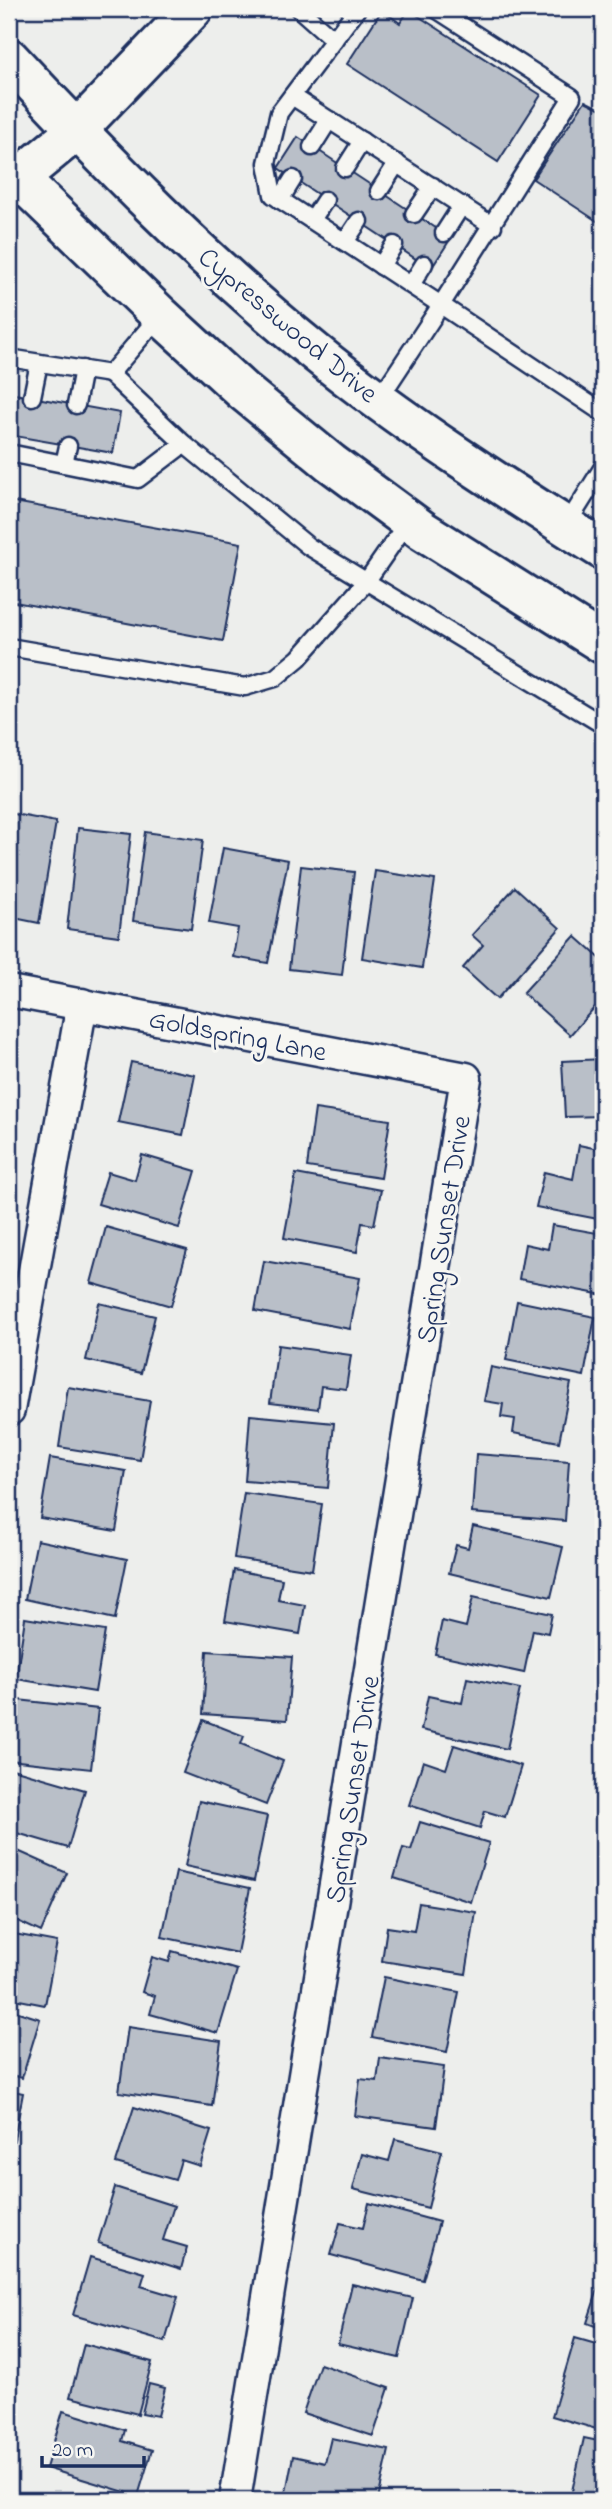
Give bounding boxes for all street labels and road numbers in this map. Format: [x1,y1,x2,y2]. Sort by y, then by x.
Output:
street label: Cypresswood Drive [188,239,386,415]
street label: Goldspring Lane [145,1000,330,1075]
street label: Spring Sunset Drive [407,1112,484,1346]
street label: Spring Sunset Drive [316,1672,393,1906]

